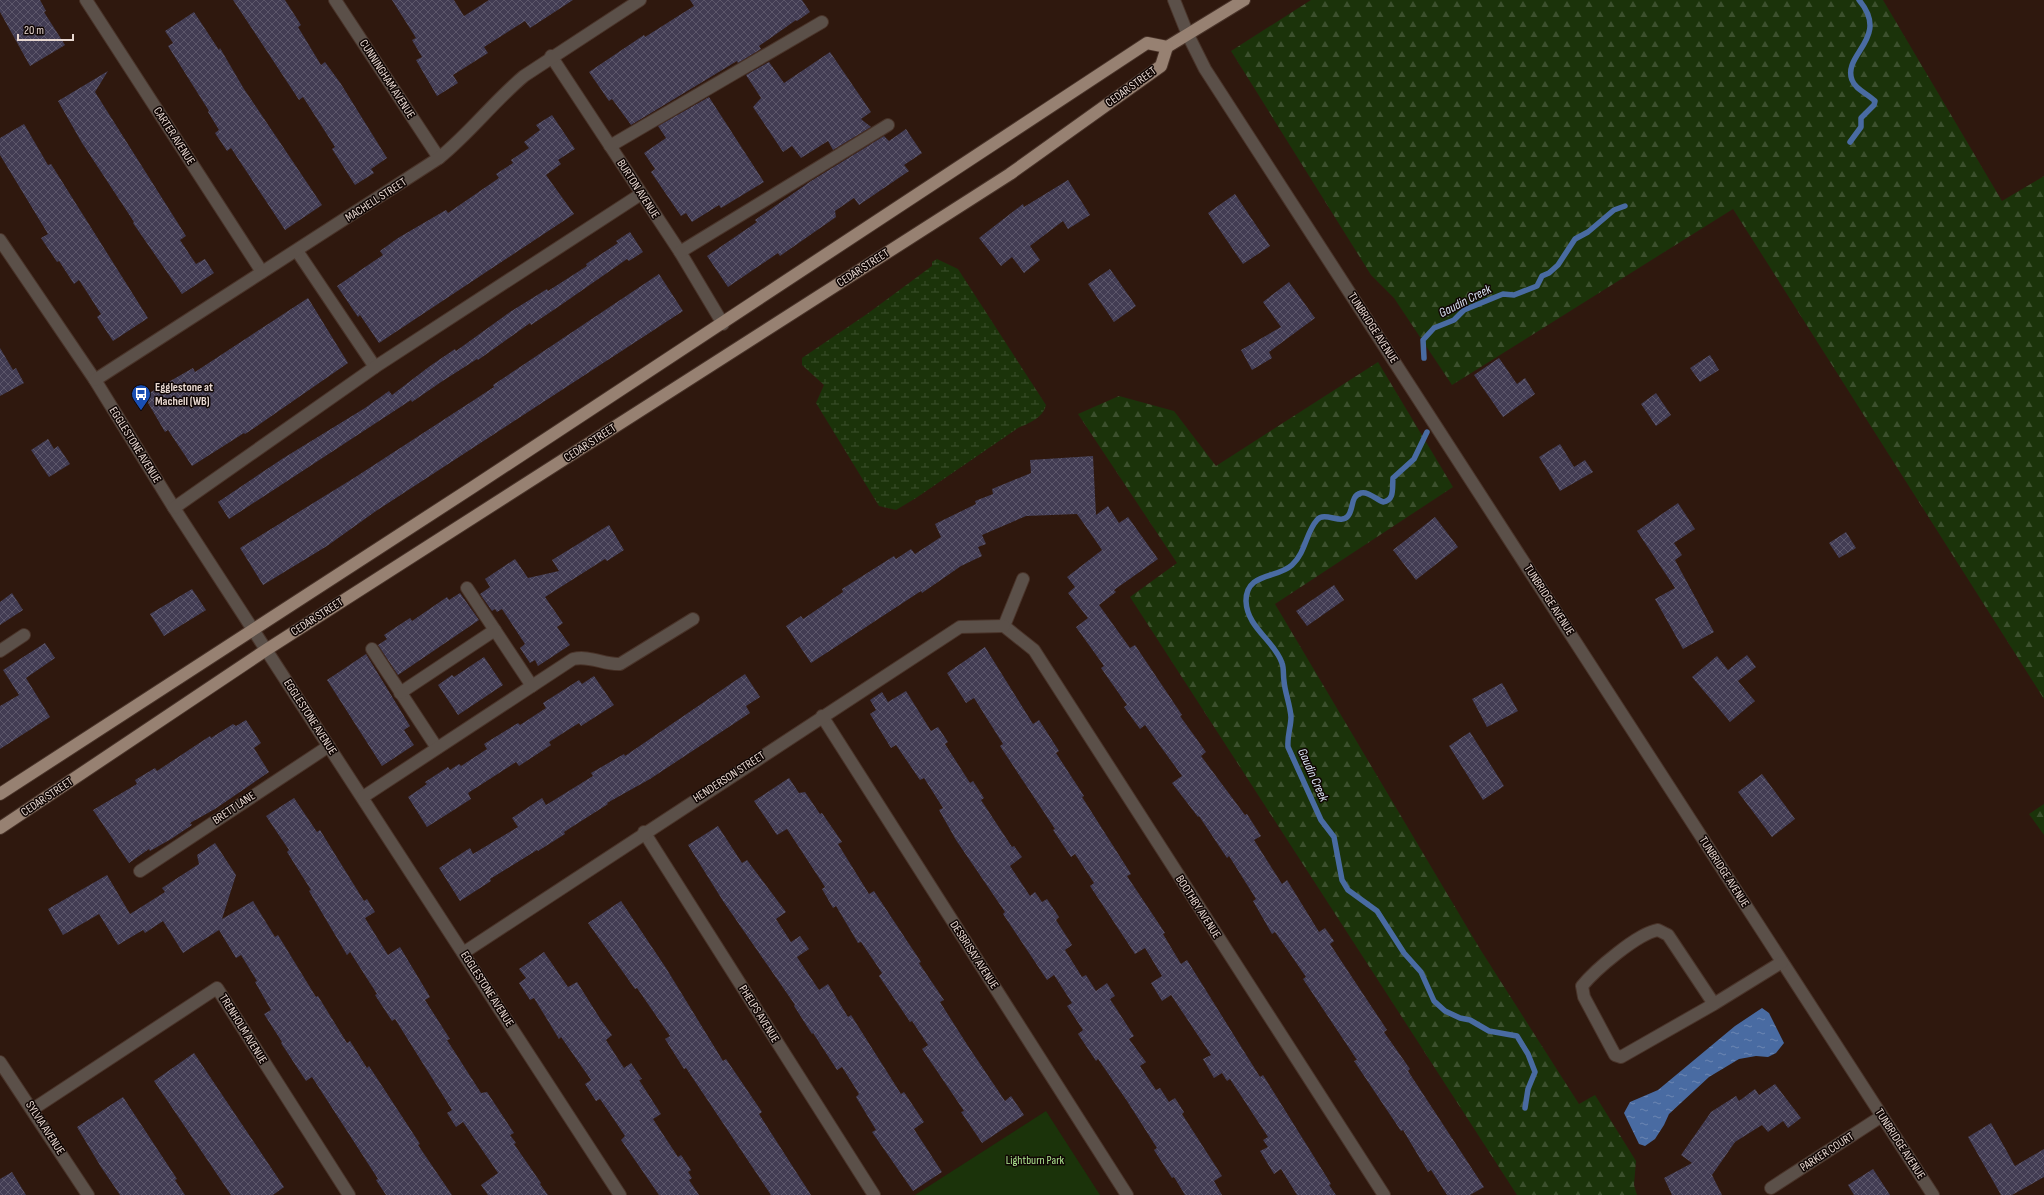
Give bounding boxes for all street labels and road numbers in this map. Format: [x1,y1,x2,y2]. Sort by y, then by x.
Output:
street label: CUNNINGHAM AVENUE [356,37,418,121]
street label: CEDAR STREET [1103,63,1160,111]
street label: CARTER AVENUE [150,104,198,168]
street label: BURTON AVENUE [613,157,663,221]
street label: MACHELL STREET [343,175,410,225]
street label: CEDAR STREET [834,245,892,290]
street label: TUNBRIDGE AVENUE [1345,290,1401,366]
street label: EGGLESTONE AVENUE [106,404,164,486]
street label: CEDAR STREET [561,420,619,465]
street label: TUNBRIDGE AVENUE [1521,562,1577,638]
street label: CEDAR STREET [288,594,346,639]
street label: EGGLESTONE AVENUE [280,676,340,758]
street label: HENDERSON STREET [690,748,768,806]
street label: CEDAR STREET [18,774,76,820]
street label: BRETT LANE [210,788,258,828]
street label: TUNBRIDGE AVENUE [1696,834,1752,910]
street label: BOOTHBY AVENUE [1172,873,1224,941]
street label: DESBRISAY AVENUE [946,918,1002,992]
street label: EGGLESTONE AVENUE [457,948,517,1030]
street label: PHELPS AVENUE [735,983,783,1046]
street label: TRENHOLM AVENUE [216,991,270,1067]
street label: SYLVIA AVENUE [22,1098,68,1158]
street label: TUNBRIDGE AVENUE [1872,1106,1928,1182]
street label: PARKER COURT [1797,1129,1857,1175]

